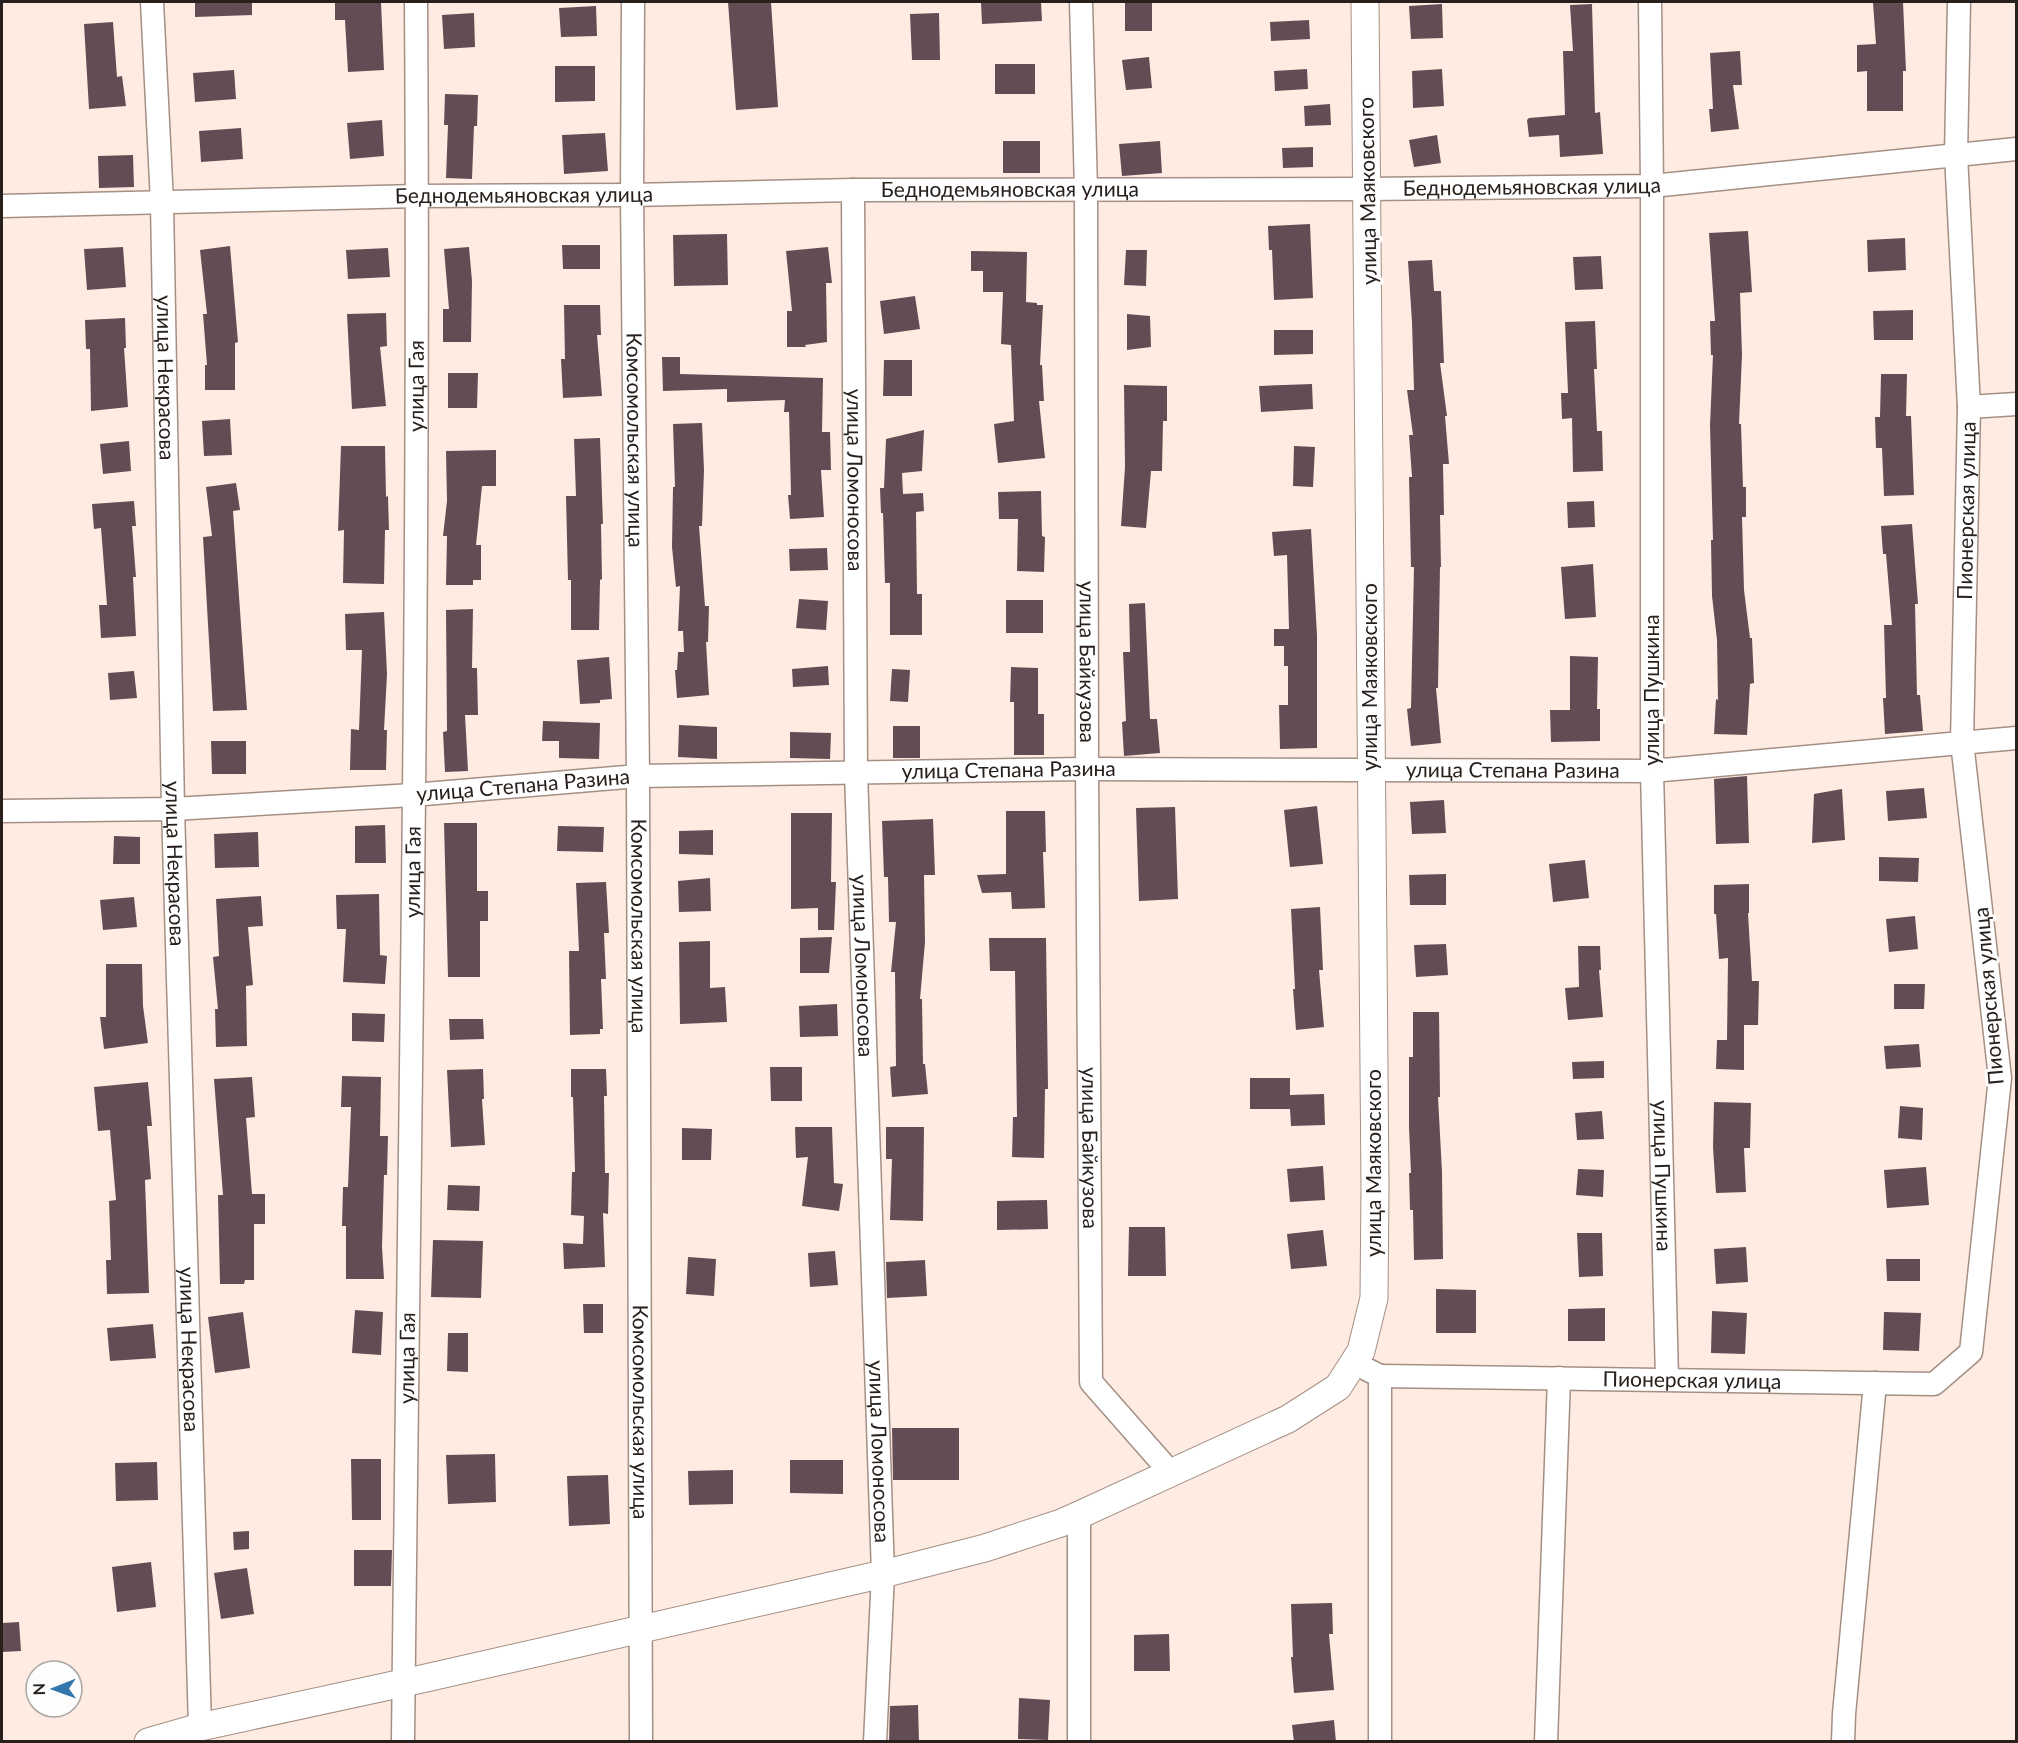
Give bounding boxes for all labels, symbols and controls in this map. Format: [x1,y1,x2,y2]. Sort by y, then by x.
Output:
street label: улица Маяковского [1352,97,1381,285]
street label: Беднодемьяновская улица [1403,171,1662,200]
street label: Беднодемьяновская улица [881,175,1139,201]
street label: Беднодемьяновская улица [395,181,653,208]
street label: улица Некрасова [153,295,181,461]
street label: Комсомольская улица [622,332,650,548]
street label: улица Гая [403,340,428,432]
street label: улица Ломоносова [843,389,869,571]
street label: Пионерская улица [1951,421,1980,600]
street label: улица Байкузова [1076,581,1101,743]
street label: улица Маяковского [1356,583,1381,771]
street label: улица Пушкина [1638,614,1663,766]
street label: улица Степана Разина [901,755,1116,783]
street label: улица Степана Разина [1406,756,1620,782]
street label: улица Степана Разина [415,763,631,806]
street label: улица Некрасова [161,781,191,947]
street label: Комсомольская улица [627,818,653,1034]
street label: улица Гая [399,826,425,918]
street label: улица Ломоносова [848,874,880,1058]
street label: Пионерская улица [1967,906,2008,1086]
street label: улица Байкузова [1078,1067,1104,1229]
street label: улица Маяковского [1360,1069,1385,1257]
street label: улица Пушкина [1649,1100,1678,1252]
street label: улица Некрасова [175,1266,205,1432]
street label: Комсомольская улица [629,1304,654,1520]
street label: улица Гая [393,1312,419,1404]
street label: улица Ломоносова [865,1360,896,1543]
street label: Пионерская улица [1603,1365,1781,1393]
north arrow [24,1659,84,1719]
text: N [29,1683,48,1696]

